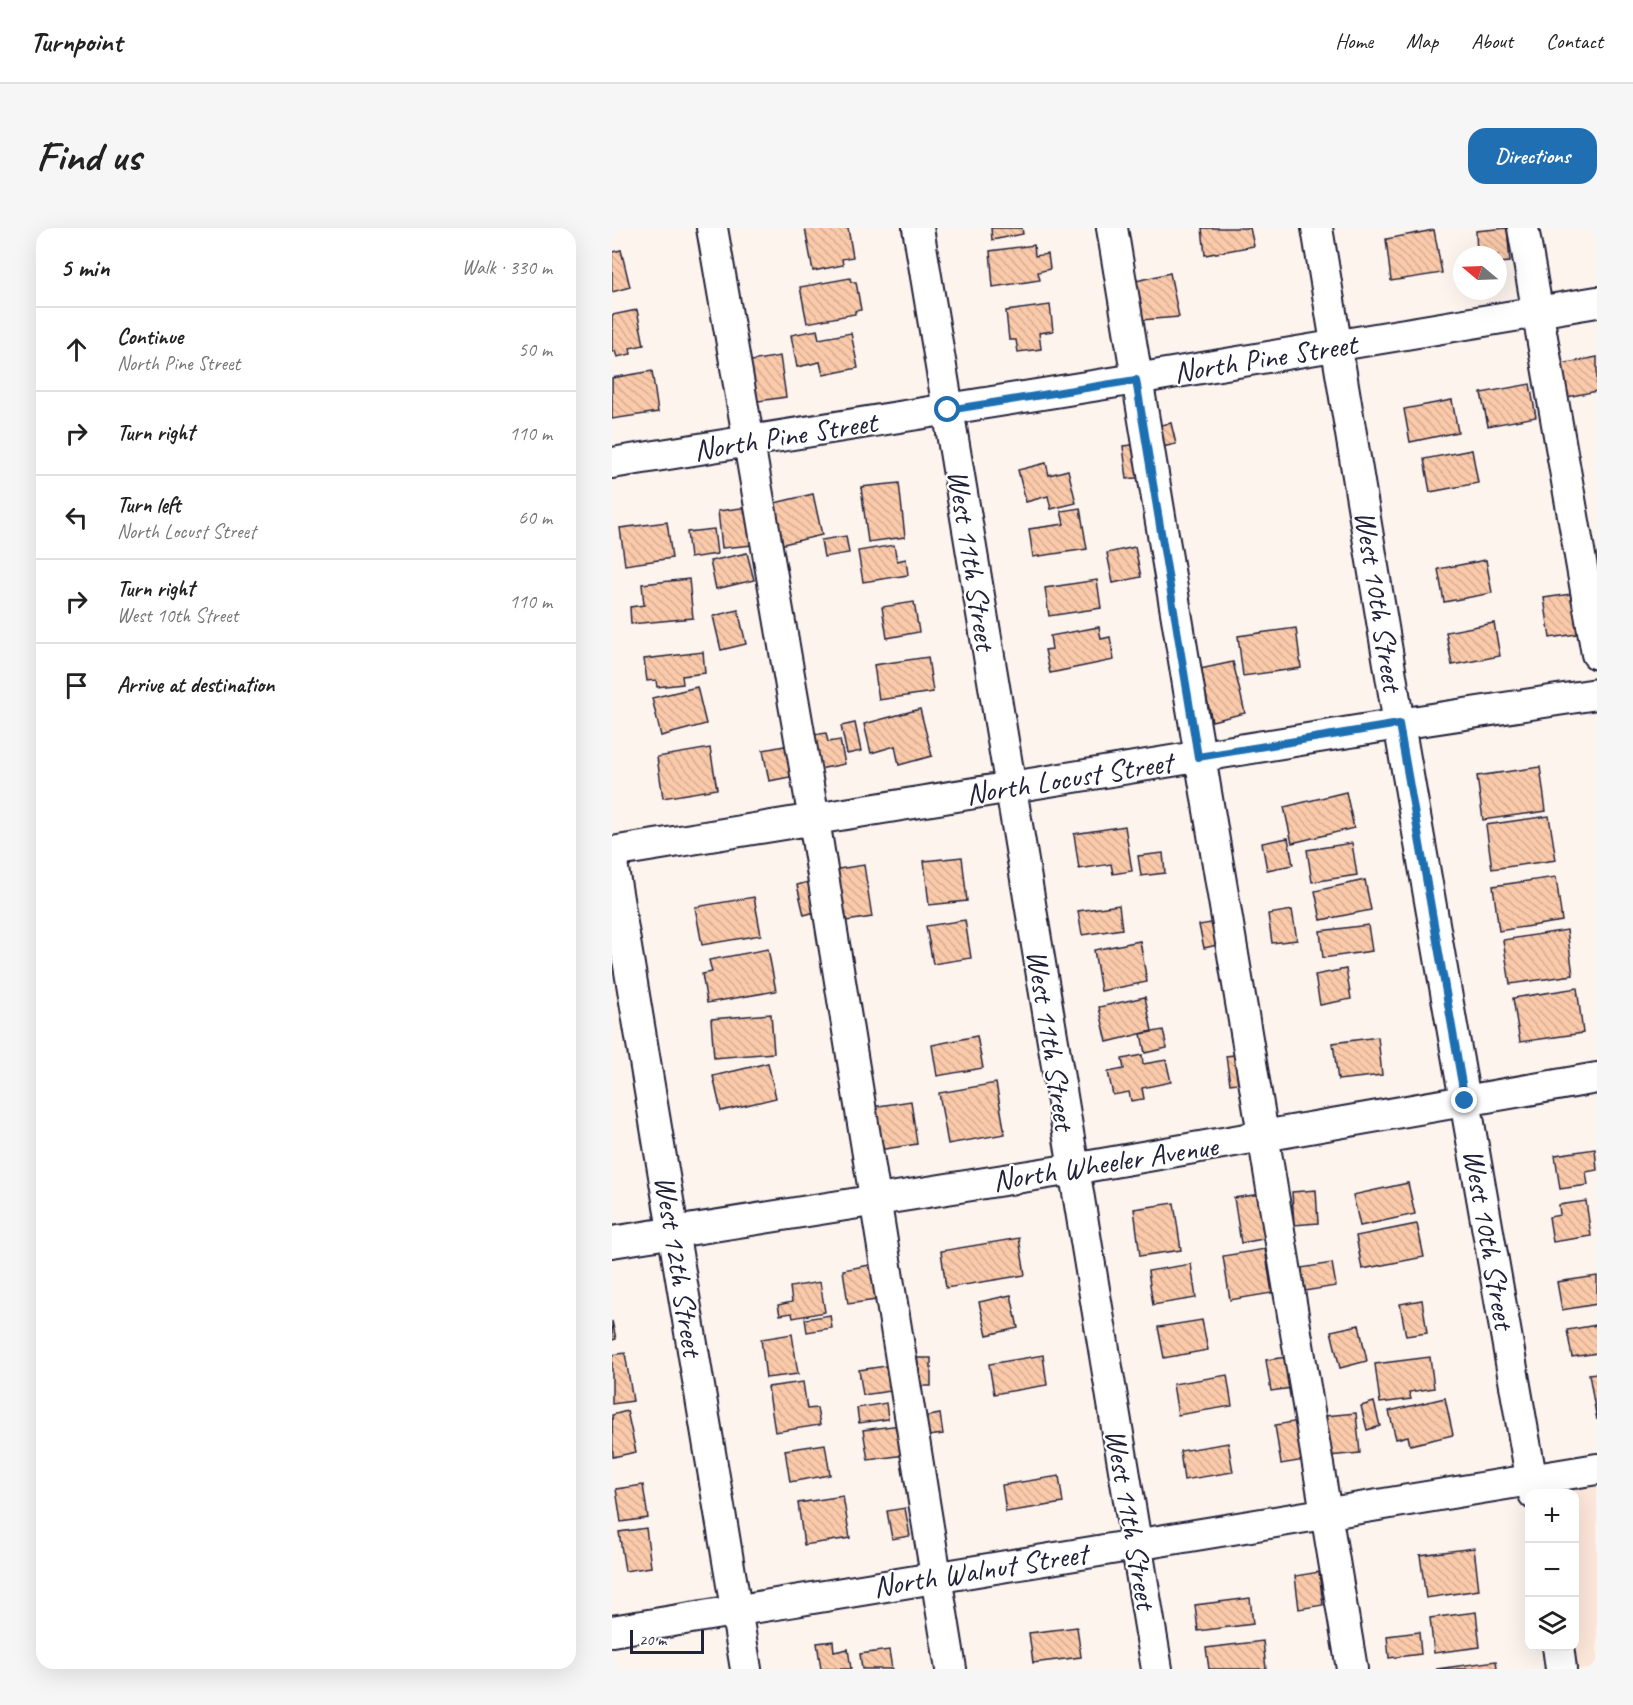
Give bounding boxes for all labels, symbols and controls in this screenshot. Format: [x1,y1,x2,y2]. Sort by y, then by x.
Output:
text: Turnpoint [30,24,122,59]
text: Home [1335,28,1373,54]
text: Map [1406,28,1438,54]
text: About [1471,28,1513,54]
text: Contact [1546,28,1603,54]
button: Directions [1468,128,1597,184]
text: Find us [36,130,141,183]
north arrow [1453,246,1507,300]
text: 5 min [60,251,109,284]
text: Walk · 330 m [462,255,552,280]
text: Continue [117,323,183,351]
street label: North Pine Street [1171,324,1362,391]
icon: ahead [60,333,93,366]
text: 50 m [518,337,552,362]
text: North Pine Street [117,351,240,376]
route start [934,396,960,422]
street label: North Pine Street [691,402,882,469]
icon: right [60,417,93,450]
text: Turn right [117,419,194,447]
text: 110 m [509,421,552,446]
street label: West 11th Street [939,467,1005,656]
text: Turn left [117,491,181,519]
icon: left [60,501,93,534]
text: 60 m [518,505,552,530]
street label: West 10th Street [1346,508,1412,697]
text: North Locust Street [117,519,256,544]
text: Turn right [117,575,194,603]
icon: right [60,585,93,618]
text: 110 m [509,589,552,614]
text: West 10th Street [117,603,238,628]
icon: arrive [60,669,93,702]
text: Arrive at destination [117,671,274,699]
street label: North Locust Street [963,742,1179,813]
street label: West 11th Street [1018,947,1084,1136]
route end [1451,1087,1477,1113]
street label: North Wheeler Avenue [990,1126,1222,1200]
street label: West 10th Street [1455,1146,1524,1335]
street label: West 12th Street [646,1173,712,1362]
street label: West 11th Street [1097,1426,1166,1615]
map controls [1525,1489,1579,1651]
button: + [1525,1489,1579,1543]
street label: North Walnut Street [870,1534,1094,1606]
button: − [1525,1543,1579,1597]
button: layers [1525,1597,1579,1651]
scale bar [630,1627,704,1654]
text: 20 m [639,1630,666,1650]

